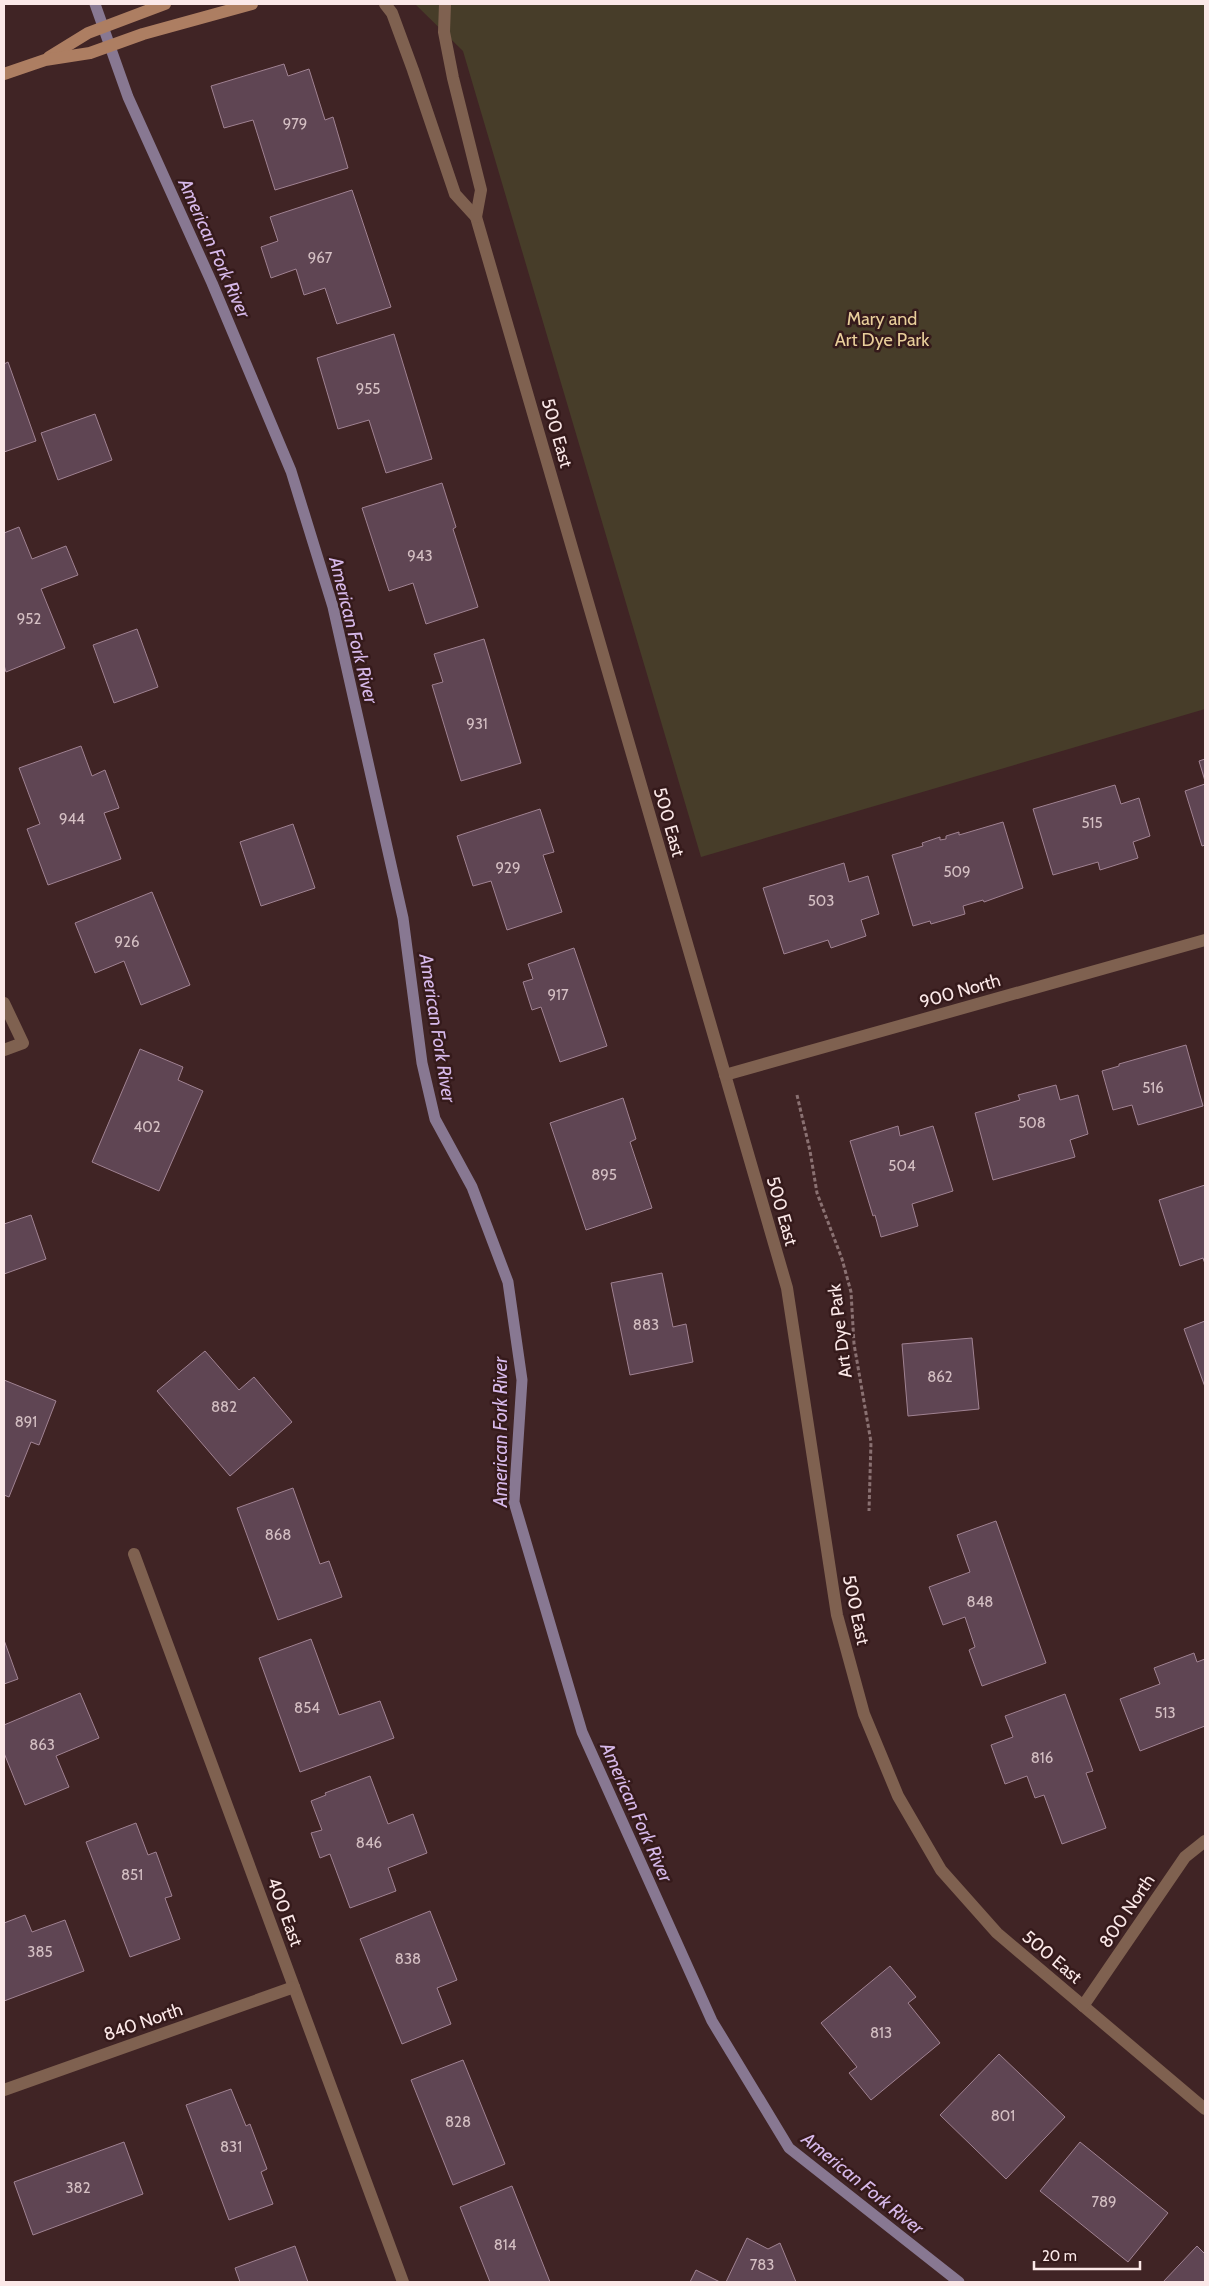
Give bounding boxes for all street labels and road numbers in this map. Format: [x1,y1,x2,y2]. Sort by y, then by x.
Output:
street label: 500 East [537,396,577,470]
street label: 500 East [649,785,689,859]
street label: 900 North [917,969,1003,1013]
street label: 500 East [762,1174,802,1248]
street label: Art Dye Park [823,1282,857,1379]
street label: 500 East [838,1573,874,1647]
street label: 800 North [1094,1870,1160,1952]
street label: 400 East [262,1875,308,1949]
street label: 500 East [1018,1926,1086,1988]
street label: 840 North [101,1998,185,2046]

